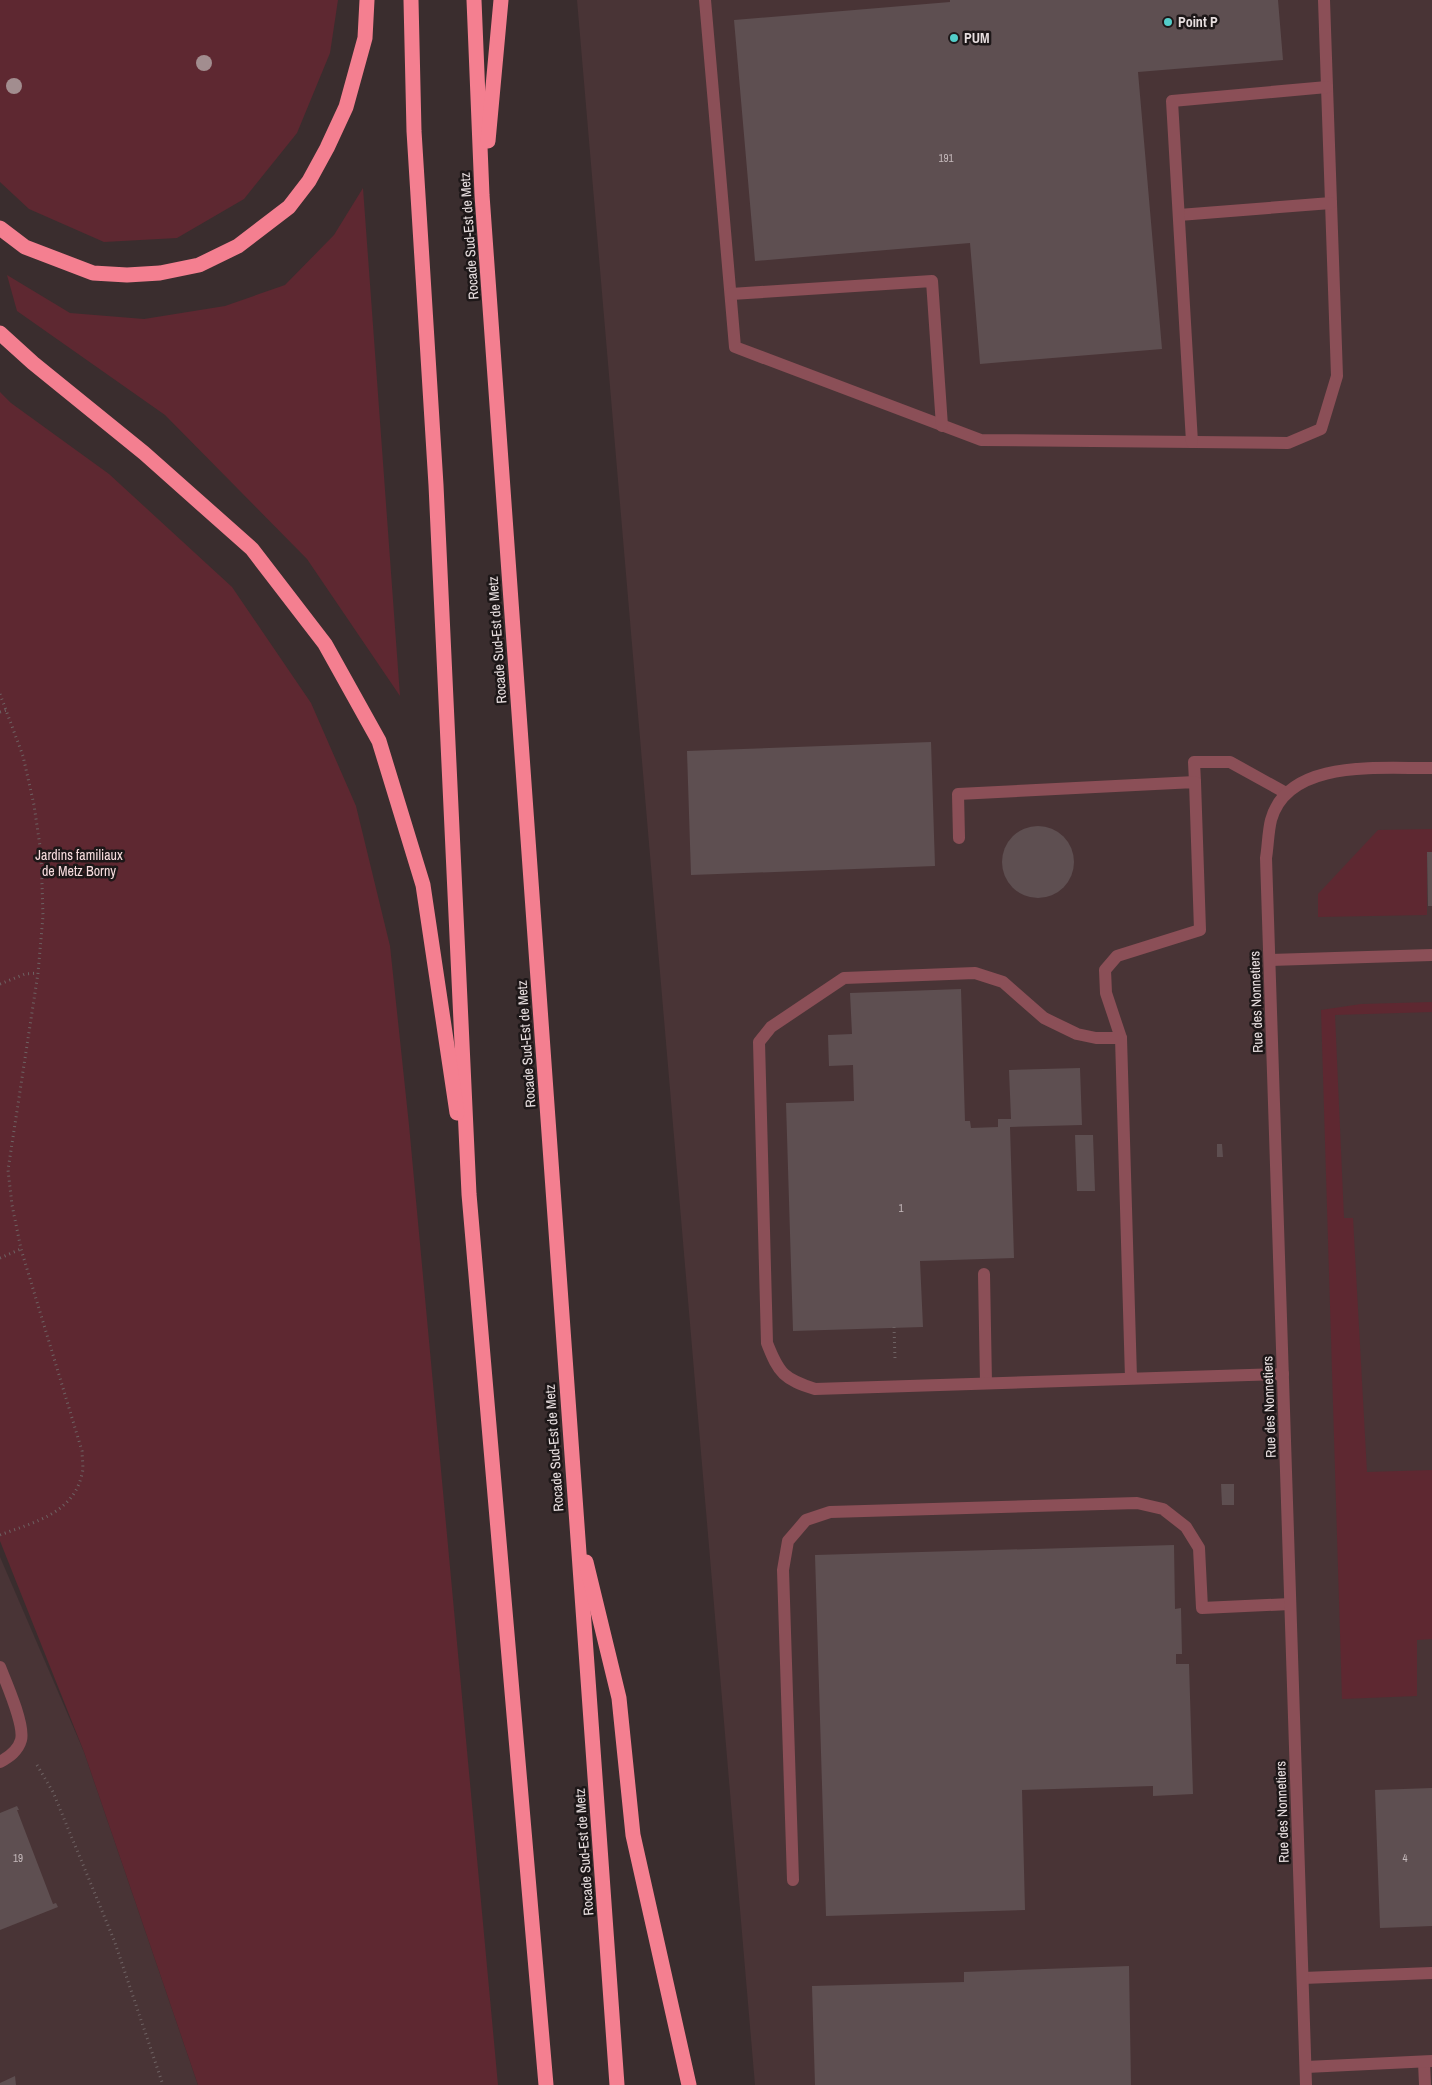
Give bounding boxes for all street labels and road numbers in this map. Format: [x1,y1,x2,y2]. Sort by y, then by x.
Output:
street label: Rocade Sud-Est de Metz [456,171,482,300]
street label: Rocade Sud-Est de Metz [484,575,510,704]
street label: Rue des Nonnetiers [1245,950,1267,1053]
street label: Rocade Sud-Est de Metz [513,979,539,1108]
street label: Rue des Nonnetiers [1258,1355,1280,1458]
street label: Rocade Sud-Est de Metz [541,1383,567,1512]
street label: Rue des Nonnetiers [1271,1760,1293,1863]
street label: Rocade Sud-Est de Metz [571,1787,597,1916]

